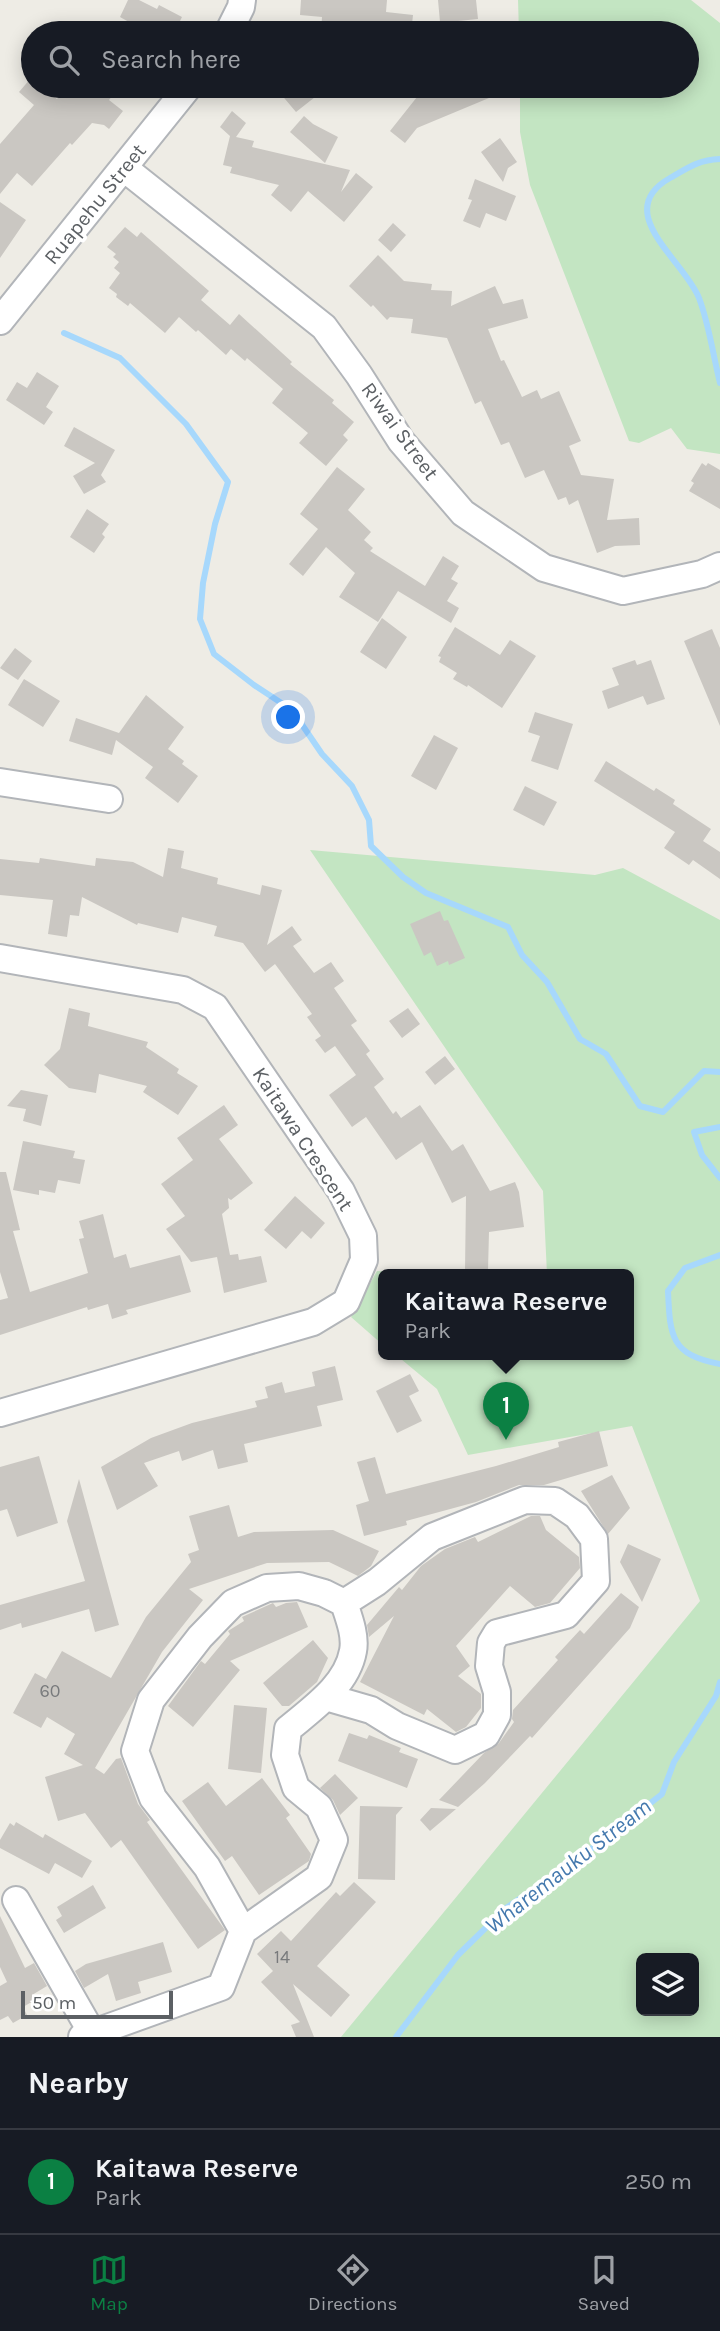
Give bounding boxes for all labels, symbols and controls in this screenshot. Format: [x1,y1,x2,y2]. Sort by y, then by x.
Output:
search box [21,21,699,98]
icon: search [45,41,83,79]
text: Search here [101,44,241,75]
street label: Ruapehu Street [39,139,151,269]
street label: Riwai Street [357,378,444,485]
your location [271,700,305,734]
street label: Kaitawa Crescent [248,1063,358,1215]
popup [378,1269,634,1360]
text: Kaitawa Reserve [404,1286,608,1317]
text: Park [404,1317,451,1344]
pin: 1 [483,1382,529,1440]
house number: 60 [40,1680,61,1702]
water label: Wharemauku Stream [479,1793,657,1939]
house number: 14 [274,1946,290,1968]
map controls [636,1953,699,2016]
button: layers [636,1953,699,2016]
scale bar [21,1988,173,2020]
text: 50 m [32,1992,76,2014]
text: Nearby [28,2065,128,2101]
text: Kaitawa Reserve [95,2153,298,2184]
text: 1 [47,2168,55,2195]
text: 250 m [625,2168,692,2195]
text: Park [95,2184,142,2211]
tab: Map [90,2251,128,2315]
tab: Directions [308,2251,397,2315]
tab: Saved [577,2251,630,2315]

